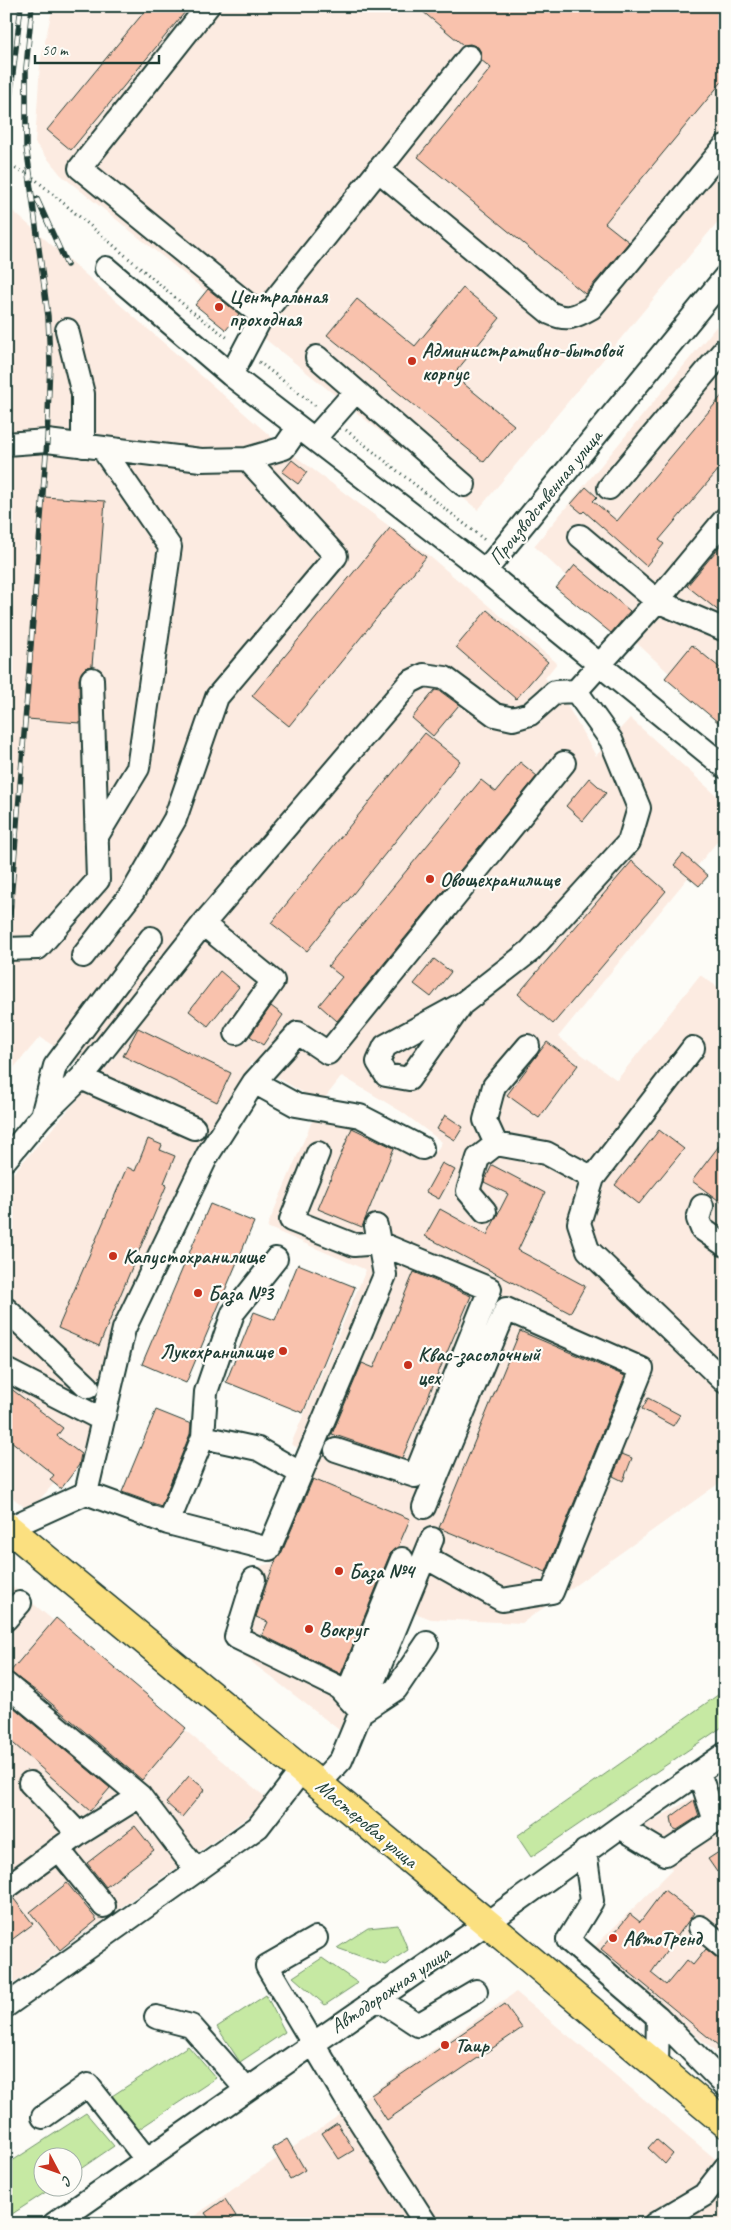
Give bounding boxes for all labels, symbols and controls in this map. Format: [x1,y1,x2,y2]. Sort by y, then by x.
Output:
scale bar [35,32,159,64]
text: 50 m [42,41,69,60]
place label: Центральная проходная [229,284,329,332]
marker: Центральная проходная [213,301,225,313]
place label: Административно-бытовой корпус [422,338,624,387]
marker: Административно-бытовой корпус [406,355,418,367]
street label: Производственная улица [483,423,609,570]
place label: Овощехранилище [440,867,561,892]
marker: Овощехранилище [424,873,436,885]
place label: Капустохранилище [123,1244,266,1270]
marker: Капустохранилище [107,1250,119,1262]
place label: База №3 [208,1281,275,1307]
marker: База №3 [192,1287,204,1299]
place label: Лукохранилище [160,1339,274,1364]
place label: Квас-засолочный цех [418,1342,541,1390]
marker: Лукохранилище [277,1345,289,1357]
marker: Квас-засолочный цех [402,1359,414,1371]
place label: База №4 [349,1559,417,1585]
marker: База №4 [333,1565,345,1577]
place label: Вокруг [319,1617,370,1643]
marker: Вокруг [303,1623,315,1635]
street label: Мастеровая улица [311,1773,424,1875]
place label: АвтоТренд [623,1926,703,1951]
marker: АвтоТренд [607,1932,619,1944]
street label: Автодорожная улица [326,1939,456,2039]
place label: Таир [455,2033,490,2058]
marker: Таир [439,2039,451,2051]
north arrow [32,2148,82,2198]
text: С [57,2172,76,2190]

